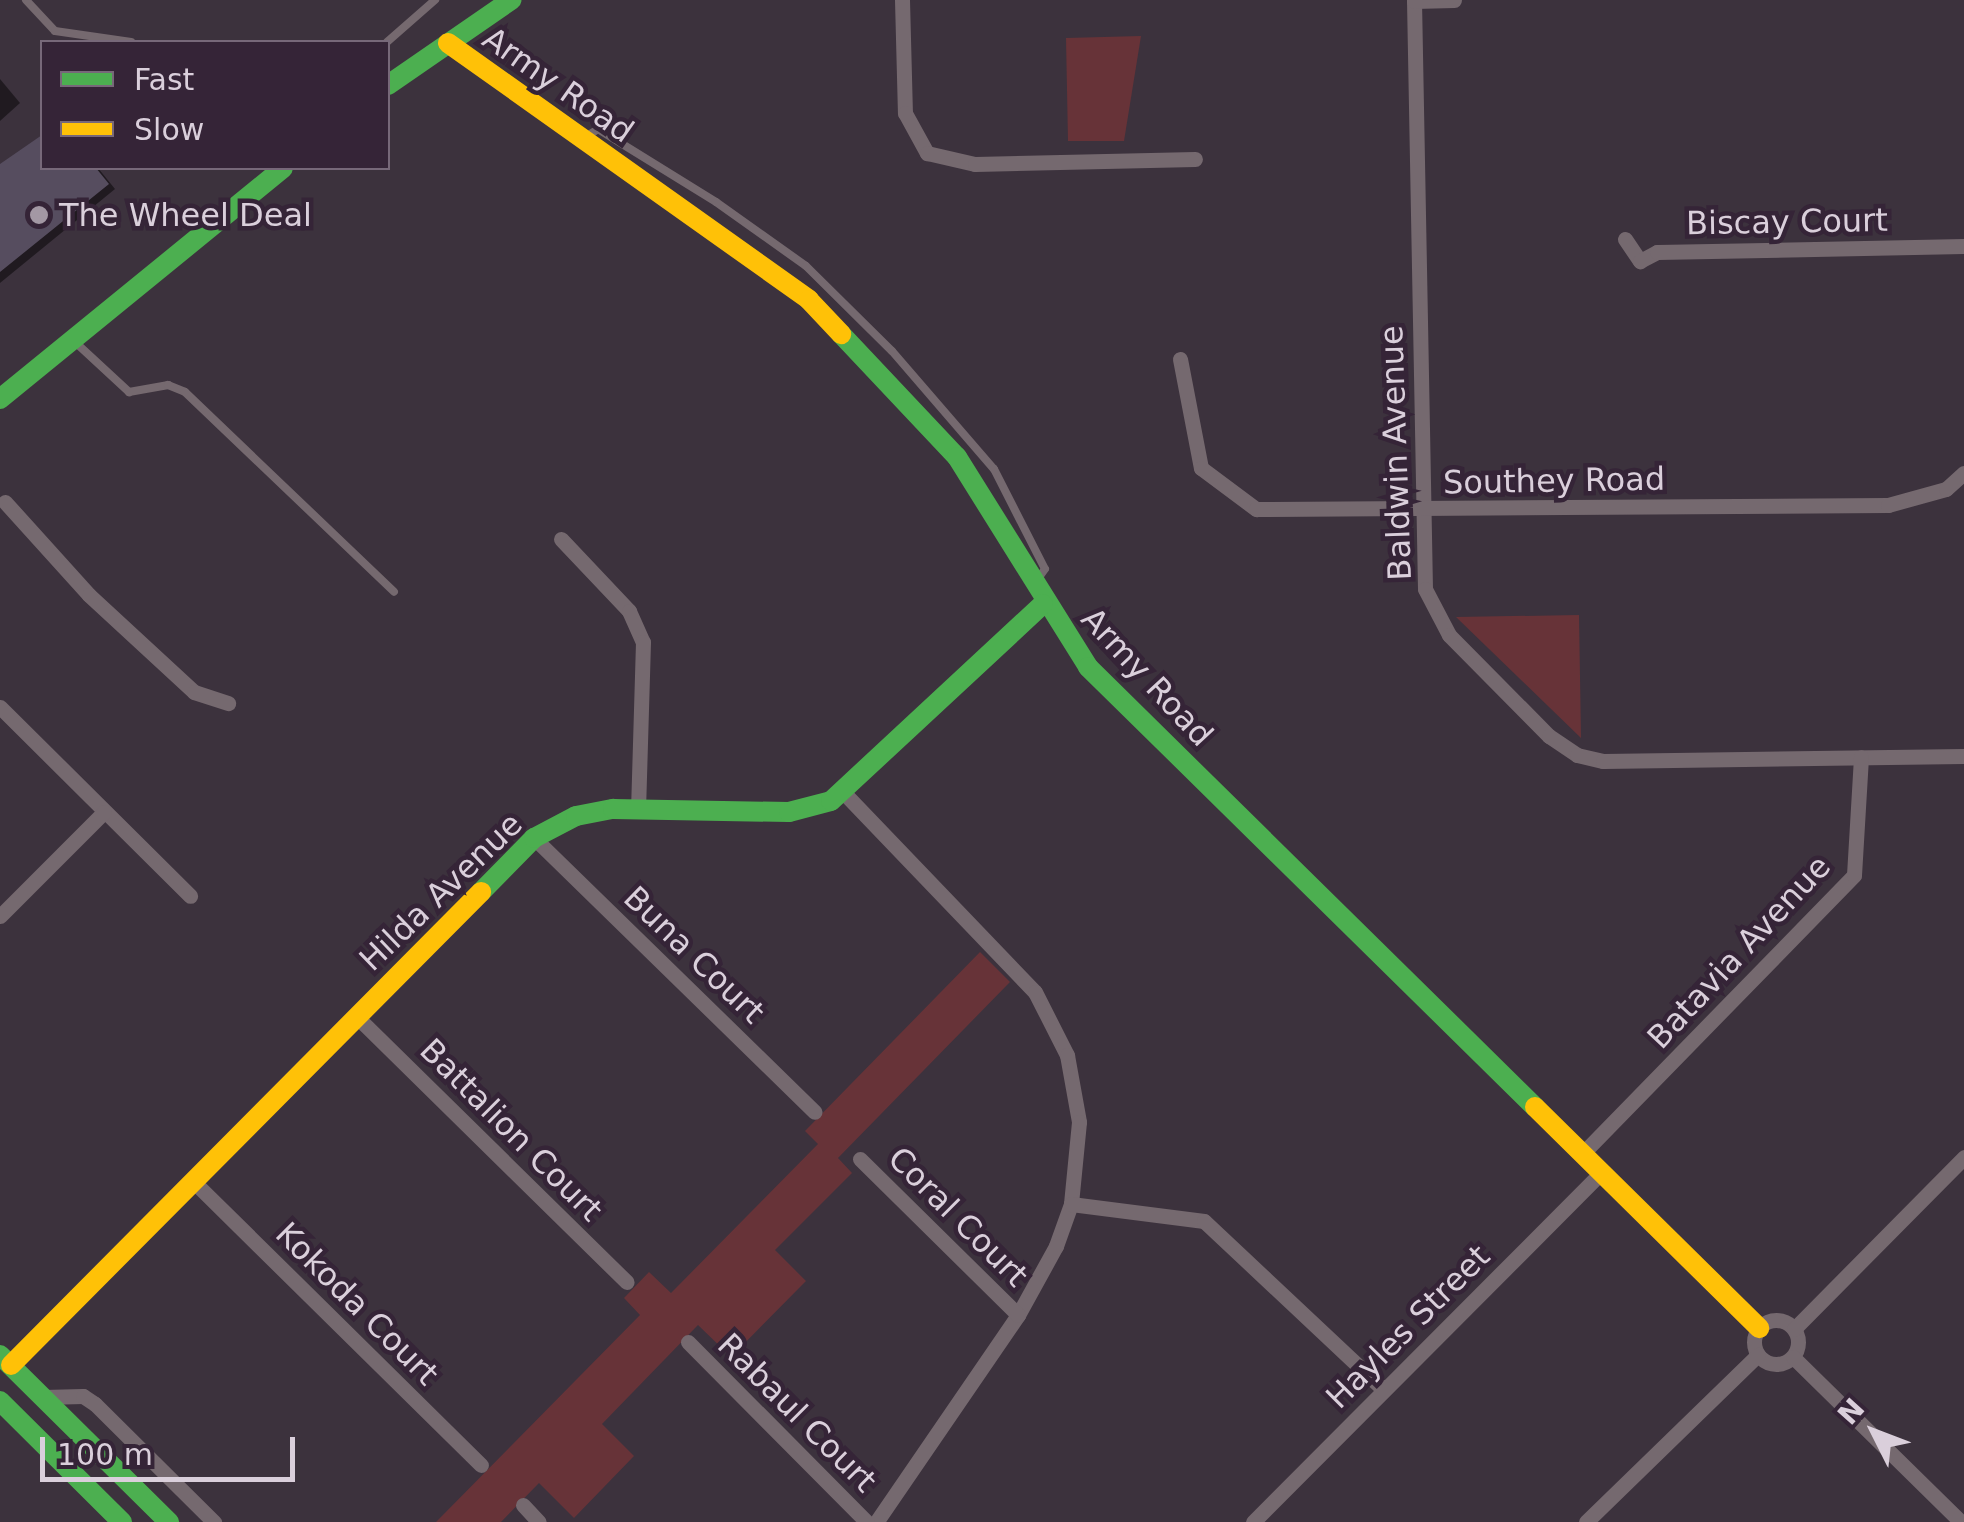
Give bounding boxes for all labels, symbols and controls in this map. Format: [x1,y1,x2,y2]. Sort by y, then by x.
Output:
street label: Army Road [475,19,641,151]
legend [40,40,390,170]
text: Fast [134,62,194,97]
text: Slow [134,112,204,147]
place label: The Wheel Deal [59,196,312,234]
street label: Biscay Court [1686,201,1888,243]
marker: The Wheel Deal [28,204,50,226]
street label: Baldwin Avenue [1372,325,1420,581]
street label: Southey Road [1443,460,1665,502]
street label: Army Road [1073,600,1221,754]
street label: Hilda Avenue [352,805,530,979]
street label: Batavia Avenue [1640,847,1838,1057]
street label: Buna Court [616,879,772,1031]
street label: Battalion Court [412,1031,610,1229]
street label: Coral Court [880,1139,1036,1295]
street label: Kokoda Court [268,1215,446,1393]
street label: Hayles Street [1318,1237,1498,1417]
street label: Rabaul Court [710,1326,884,1500]
north arrow [1824,1382,1924,1482]
text: N [1831,1392,1871,1431]
scale bar [45,1417,300,1479]
text: 100 m [57,1437,153,1472]

